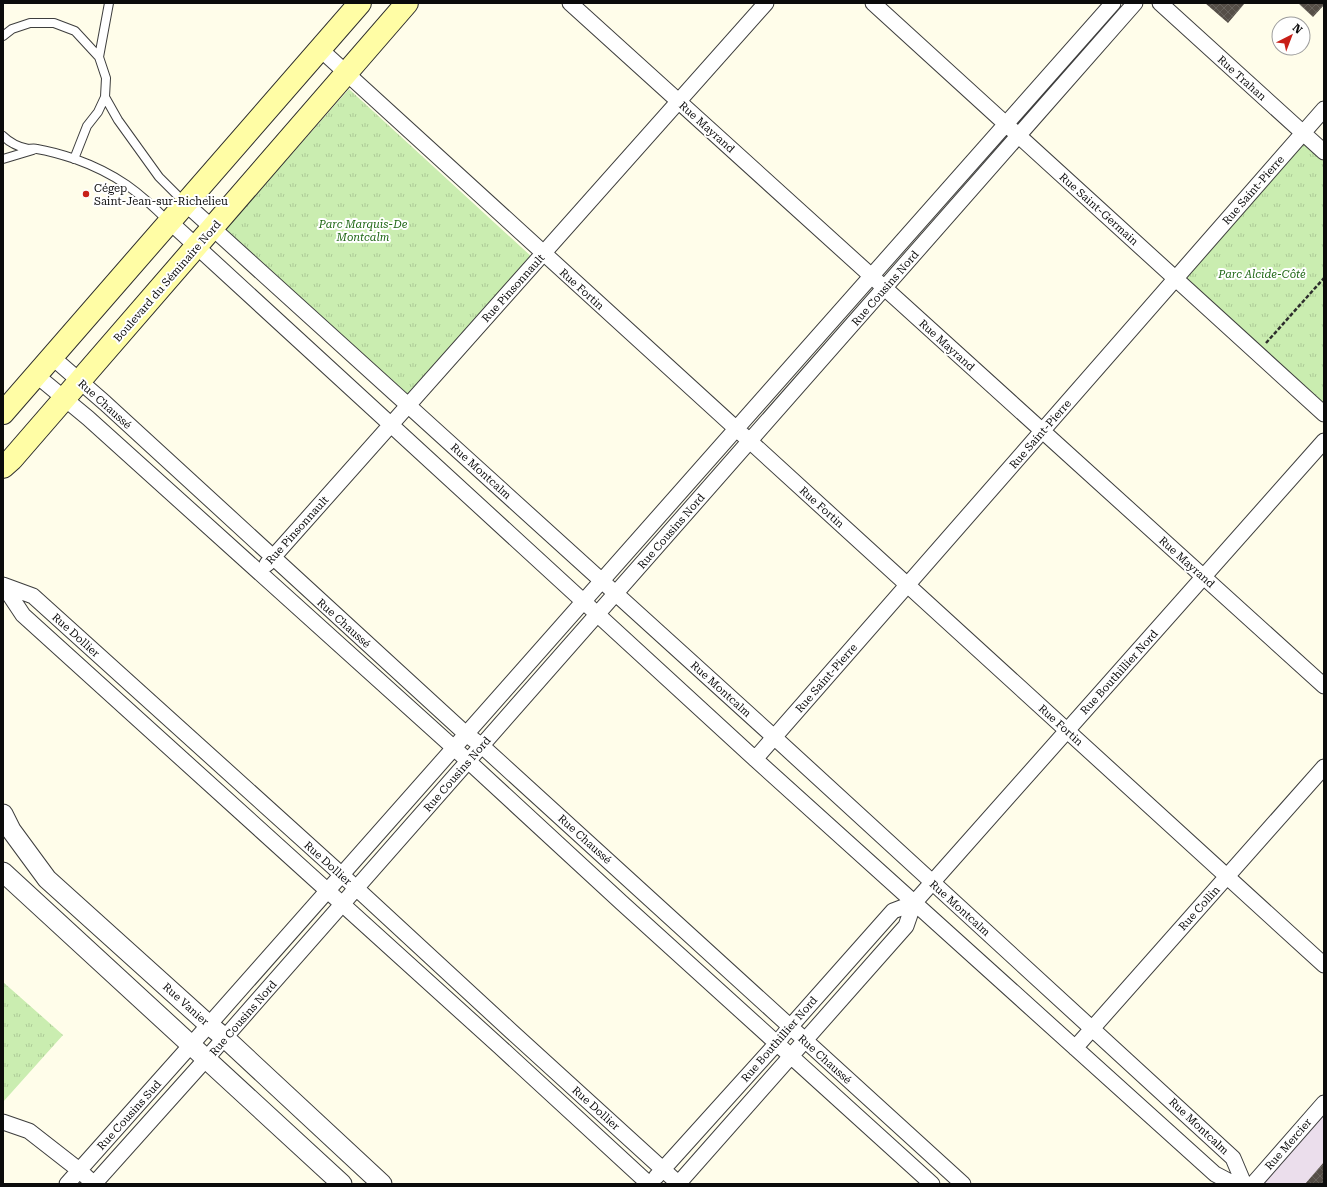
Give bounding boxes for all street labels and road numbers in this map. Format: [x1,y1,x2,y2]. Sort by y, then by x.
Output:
street label: Rue Trahan [1215,53,1269,104]
street label: Rue Mayrand [676,99,737,156]
street label: Rue Saint-Pierre [1220,153,1287,227]
street label: Rue Saint-Germain [1057,171,1141,248]
street label: Boulevard du Séminaire Nord [111,218,224,345]
street label: Rue Cousins Nord [849,248,922,329]
street label: Rue Pinsonnault [479,252,547,325]
street label: Rue Fortin [557,266,607,313]
street label: Rue Mayrand [916,317,977,374]
street label: Rue Chaussé [75,377,134,432]
street label: Rue Saint-Pierre [1007,397,1074,471]
street label: Rue Montcalm [448,441,514,502]
street label: Rue Fortin [797,484,847,531]
street label: Rue Cousins Nord [635,491,708,572]
street label: Rue Pinsonnault [263,494,331,567]
street label: Rue Mayrand [1156,534,1217,591]
street label: Rue Chaussé [314,596,373,651]
street label: Rue Dollier [49,611,102,660]
street label: Rue Bouthillier Nord [1078,627,1161,717]
street label: Rue Saint-Pierre [793,641,860,715]
street label: Rue Montcalm [688,659,754,720]
street label: Rue Fortin [1036,702,1086,749]
street label: Rue Cousins Nord [421,734,494,815]
street label: Rue Chaussé [555,812,614,867]
street label: Rue Dollier [301,839,354,888]
street label: Rue Montcalm [927,878,993,939]
street label: Rue Collin [1176,883,1223,933]
street label: Rue Cousins Nord [207,978,280,1059]
street label: Rue Vanier [160,980,212,1029]
street label: Rue Bouthillier Nord [739,994,820,1085]
street label: Rue Chaussé [795,1032,854,1087]
street label: Rue Cousins Sud [95,1078,164,1153]
street label: Rue Dollier [569,1084,622,1133]
street label: Rue Montcalm [1166,1095,1231,1157]
street label: Rue Mercier [1262,1115,1315,1173]

